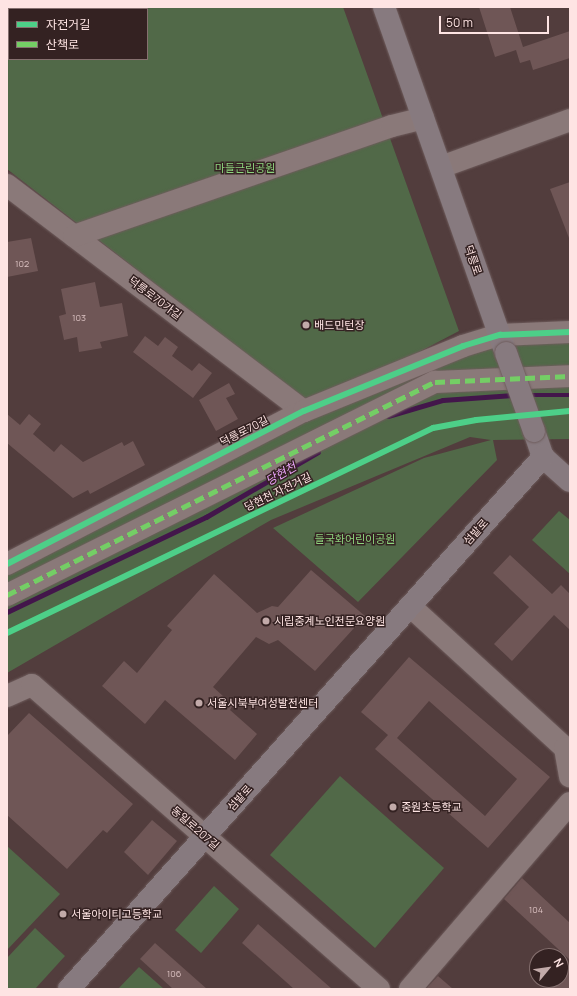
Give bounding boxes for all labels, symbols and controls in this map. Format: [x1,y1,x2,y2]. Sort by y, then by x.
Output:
legend [8,8,148,60]
scale bar [441,8,551,34]
text: 50 m [446,14,473,31]
text: 자전거길 [46,16,90,33]
text: 산책로 [46,36,79,53]
park label: 마들근린공원 [215,161,275,175]
street label: 덕릉로 [462,243,484,277]
house number: 102 [15,259,29,269]
street label: 덕릉로70가길 [126,274,184,322]
house number: 103 [72,313,86,323]
place label: 배드민턴장 [314,318,365,332]
marker: 배드민턴장 [301,320,311,330]
street label: 덕릉로70길 [218,413,270,449]
water label: 당현천 [263,459,299,489]
street label: 당현천 자전거길 [242,470,314,514]
street label: 섬밭로 [461,516,491,548]
park label: 들국화어린이공원 [315,532,395,546]
place label: 시립중계노인전문요양원 [274,614,385,628]
marker: 시립중계노인전문요양원 [261,616,271,626]
place label: 서울시북부여성발전센터 [207,696,318,710]
marker: 서울시북부여성발전센터 [194,698,204,708]
street label: 섬밭로 [225,782,255,814]
place label: 중원초등학교 [401,800,462,814]
marker: 중원초등학교 [388,802,398,812]
street label: 동일로207길 [168,804,222,852]
house number: 104 [529,905,543,915]
place label: 서울아이티고등학교 [71,907,162,921]
marker: 서울아이티고등학교 [58,909,68,919]
north arrow [529,948,569,988]
text: N [551,955,568,970]
house number: 106 [167,969,181,979]

